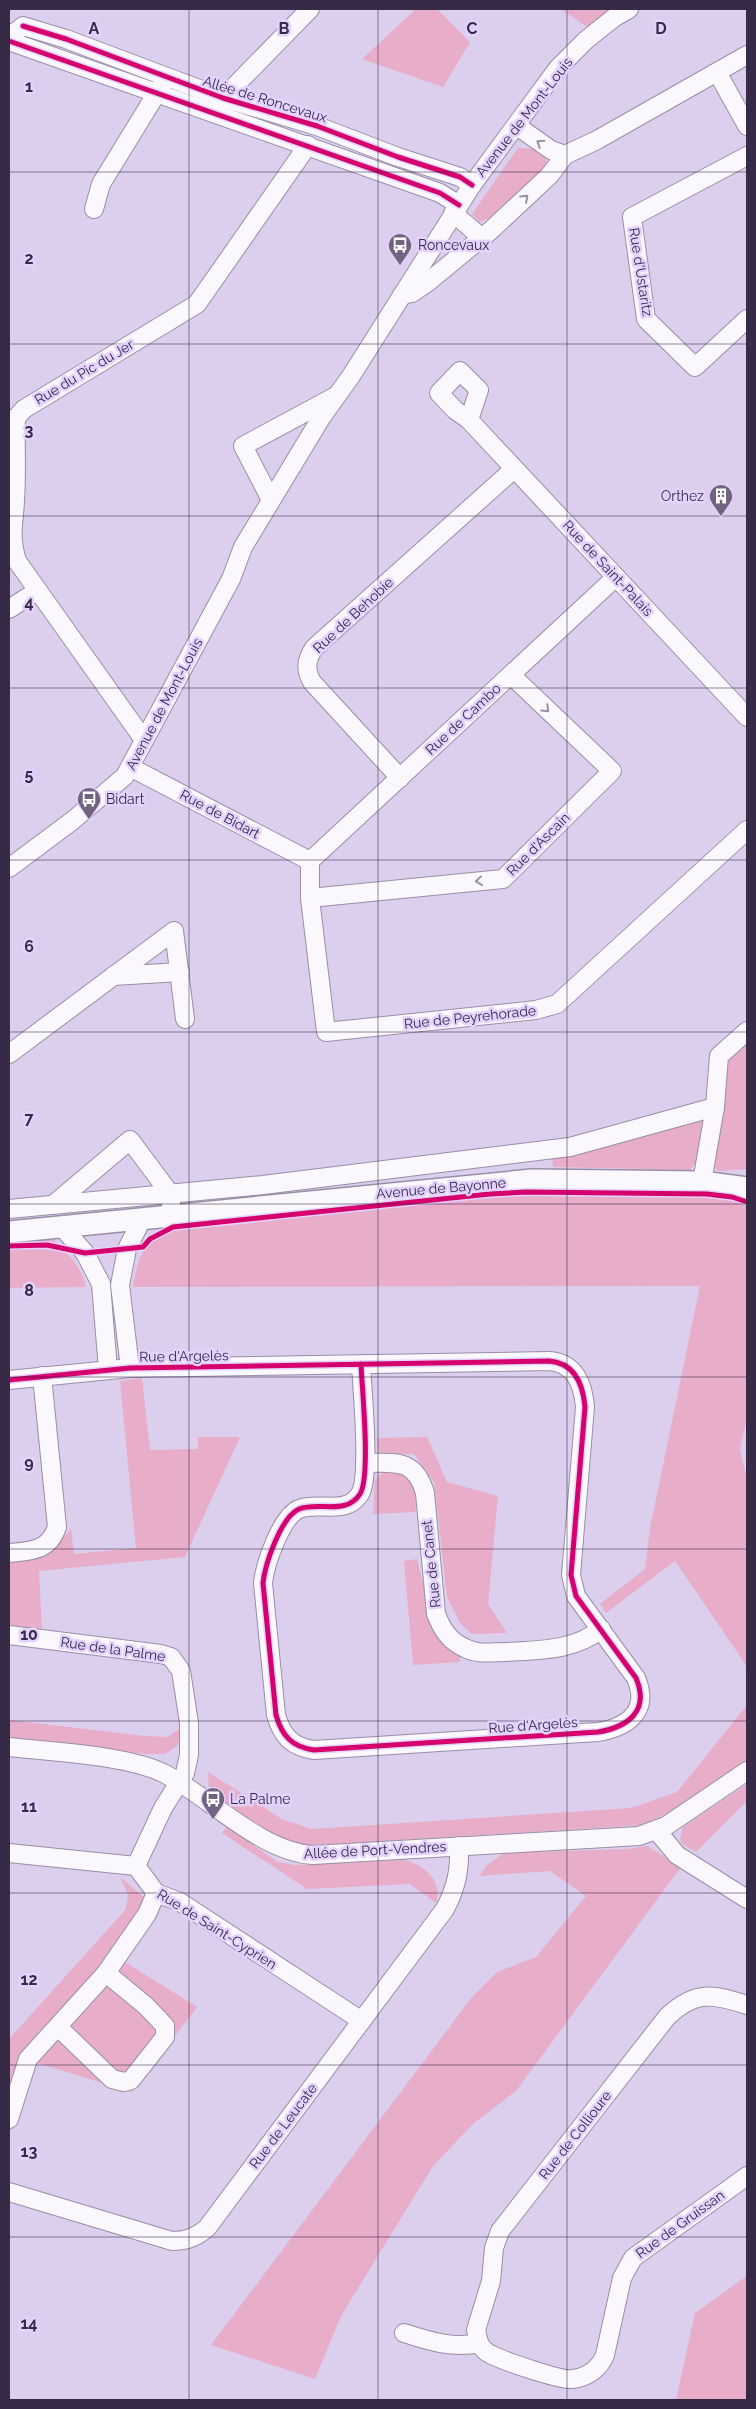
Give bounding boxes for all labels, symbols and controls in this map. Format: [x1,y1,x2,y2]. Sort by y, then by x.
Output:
text: A [89,19,100,38]
text: B [279,19,290,38]
text: C [467,19,478,38]
text: D [655,19,667,38]
street label: Avenue de Mont-Louis [473,54,576,180]
street label: Allée de Roncevaux [201,73,329,125]
text: 1 [25,77,33,96]
one-way arrow [536,140,545,149]
one-way arrow [520,195,529,204]
street label: Rue d'Ustaritz [626,226,656,318]
bus stop icon: Roncevaux [387,232,413,266]
place label: Roncevaux [418,237,489,253]
text: 2 [24,249,34,268]
street label: Rue du Pic du Jer [32,336,136,408]
text: 3 [25,421,34,440]
building icon: Orthez [708,483,734,517]
place label: Orthez [661,488,704,504]
street label: Rue de Saint-Palais [560,517,657,619]
street label: Rue de Behobie [310,574,396,656]
text: 4 [24,593,34,612]
street label: Avenue de Mont-Louis [122,635,206,773]
street label: Rue de Cambo [422,680,504,758]
one-way arrow [541,703,550,712]
text: 5 [25,765,34,784]
bus stop icon: Bidart [76,786,102,820]
street label: Rue de Bidart [177,786,263,842]
place label: Bidart [106,791,145,807]
street label: Rue d'Ascain [503,809,573,879]
one-way arrow [475,875,483,886]
text: 6 [24,937,34,956]
street label: Rue de Peyrehorade [403,1002,537,1032]
text: 7 [25,1109,34,1128]
street label: Avenue de Bayonne [375,1174,507,1202]
text: 8 [24,1281,34,1300]
street label: Rue d'Argelès [139,1347,229,1365]
text: 9 [24,1453,34,1472]
street label: Rue de Canet [418,1519,444,1609]
text: 10 [20,1625,38,1644]
street label: Rue de la Palme [60,1634,166,1664]
street label: Rue d'Argelès [488,1714,578,1736]
bus stop icon: La Palme [200,1786,226,1820]
place label: La Palme [230,1791,291,1807]
text: 11 [21,1797,37,1816]
street label: Allée de Port-Vendres [303,1838,447,1862]
street label: Rue de Saint-Cyprien [154,1886,280,1972]
text: 12 [21,1970,37,1989]
street label: Rue de Leucate [246,2080,320,2172]
street label: Rue de Collioure [536,2088,614,2182]
text: 13 [21,2142,37,2161]
street label: Rue de Gruissan [633,2187,727,2261]
text: 14 [20,2314,38,2333]

